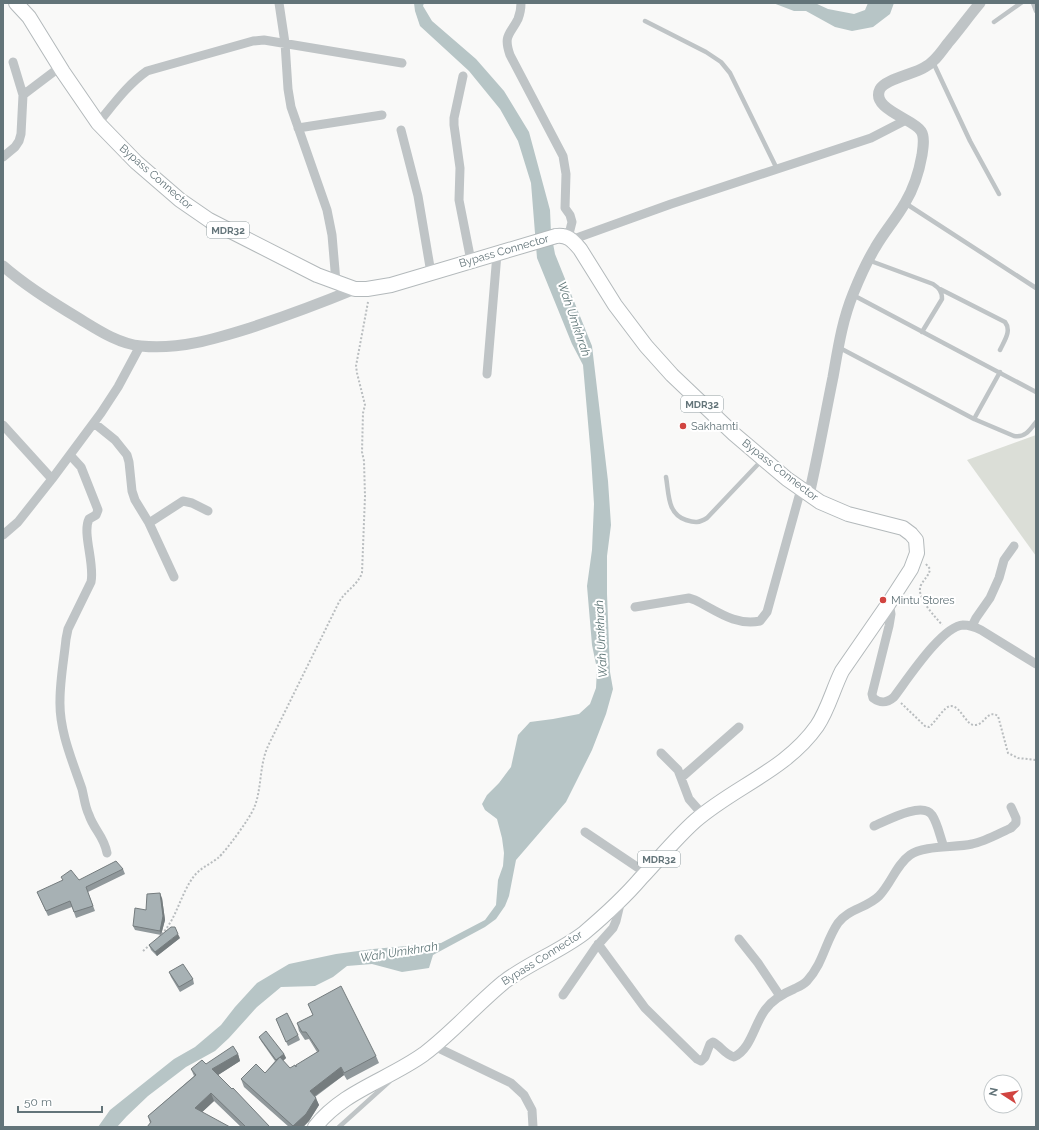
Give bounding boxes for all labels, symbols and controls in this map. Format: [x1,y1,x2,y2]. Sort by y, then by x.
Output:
street label: Bypass Connector [117,142,195,212]
road number: MDR32 [207,222,249,238]
street label: Bypass Connector [458,232,551,270]
water label: Wah Umkhrah [555,280,593,359]
road number: MDR32 [681,396,723,412]
place label: Sakhamti [691,420,738,433]
marker: Sakhamti [678,421,688,431]
street label: Bypass Connector [739,436,821,504]
place label: Mintu Stores [891,594,955,607]
marker: Mintu Stores [878,595,888,605]
water label: Wah Umkhrah [592,599,610,678]
road number: MDR32 [638,851,680,867]
street label: Bypass Connector [499,928,585,988]
water label: Wah Umkhrah [359,939,439,965]
north arrow [983,1074,1023,1114]
text: N [986,1087,1001,1097]
scale bar [18,1088,102,1114]
text: 50 m [24,1095,52,1109]

